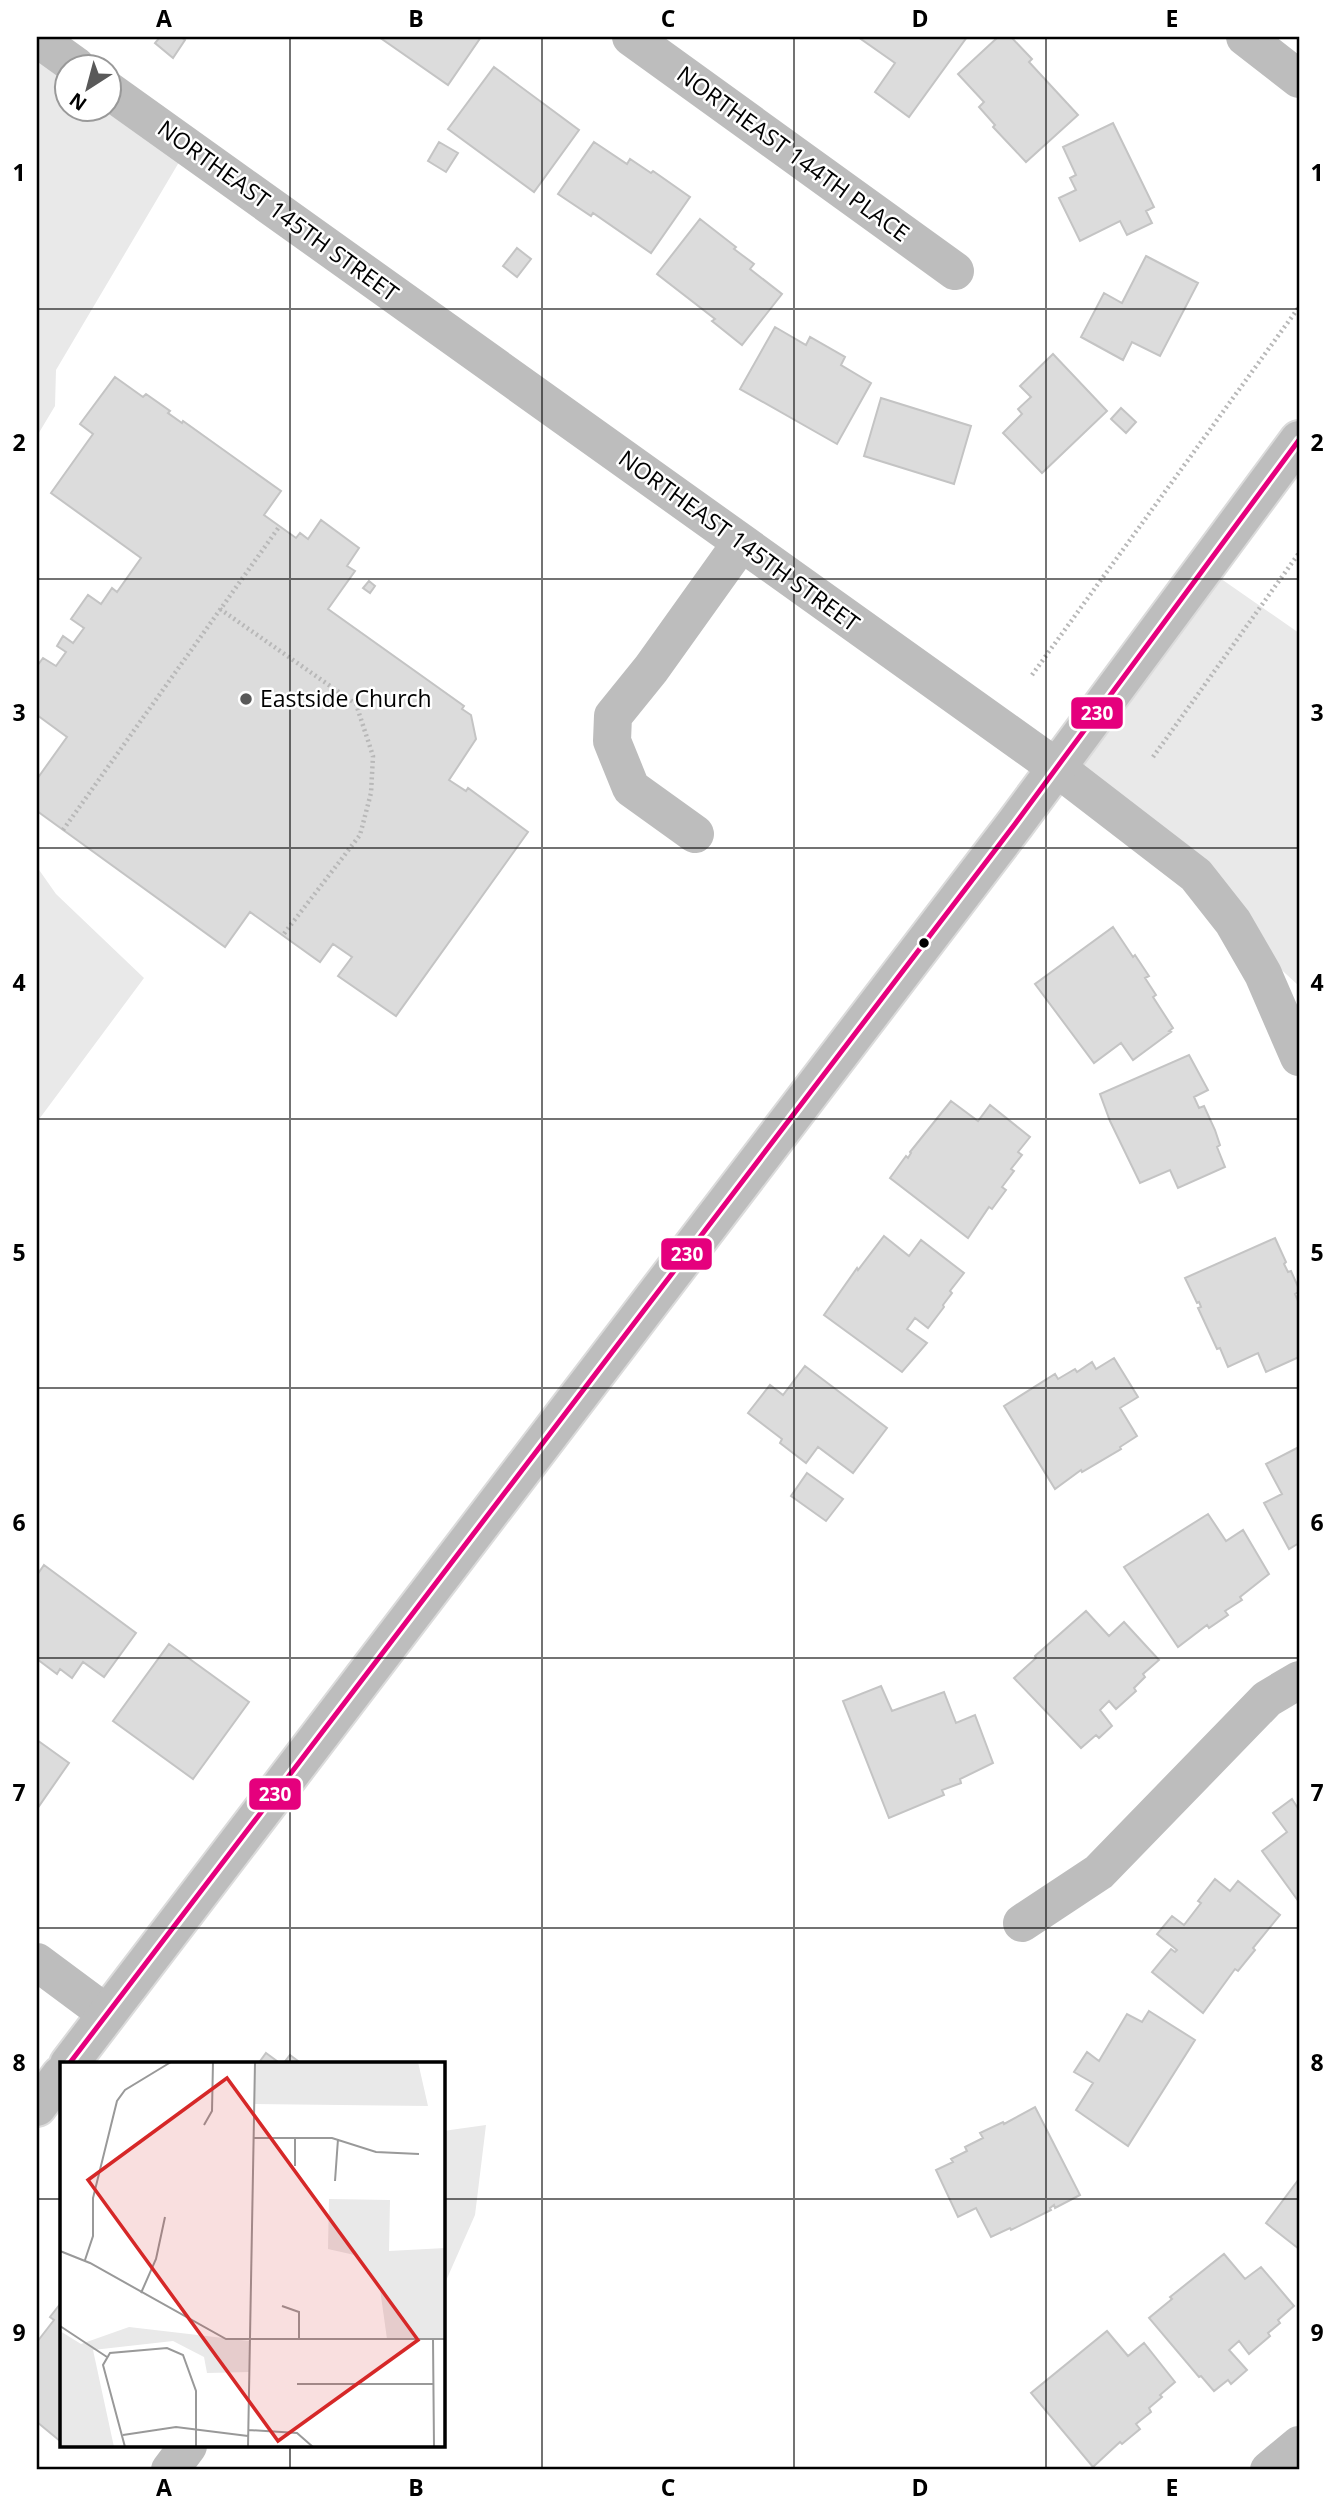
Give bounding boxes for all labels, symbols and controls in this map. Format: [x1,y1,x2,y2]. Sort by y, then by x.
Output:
text: A [156,2,172,34]
text: B [408,2,424,34]
text: C [661,2,675,34]
text: D [911,2,929,34]
text: E [1166,2,1178,34]
north arrow [52,52,122,122]
street label: NORTHEAST 144TH PLACE [671,58,916,249]
text: N [64,87,92,117]
street label: NORTHEAST 145TH STREET [152,112,406,309]
text: 1 [12,156,26,188]
text: 1 [1310,156,1324,188]
text: 2 [12,426,26,458]
text: 2 [1310,426,1324,458]
street label: NORTHEAST 145TH STREET [613,442,867,639]
place label: Eastside Church [260,682,432,714]
marker: Eastside Church [238,691,254,707]
text: 3 [12,696,26,728]
line badge: 230 [1070,696,1124,730]
text: 3 [1310,696,1324,728]
text: 230 [1081,700,1113,726]
unlabelled marker [917,936,931,950]
text: 4 [12,966,26,998]
text: 4 [1310,966,1324,998]
text: 5 [12,1236,26,1268]
text: 5 [1310,1236,1324,1268]
line badge: 230 [660,1237,713,1271]
text: 230 [671,1241,703,1267]
text: 6 [12,1506,26,1538]
text: 6 [1310,1506,1324,1538]
text: 7 [12,1776,26,1808]
text: 7 [1310,1776,1324,1808]
line badge: 230 [248,1777,302,1811]
text: 230 [259,1781,291,1807]
text: 8 [12,2046,26,2078]
text: 8 [1310,2046,1324,2078]
inset map [60,2062,444,2448]
text: 9 [12,2316,26,2348]
text: 9 [1310,2316,1324,2348]
text: A [156,2471,172,2503]
text: B [408,2471,424,2503]
text: C [661,2471,675,2503]
text: D [911,2471,929,2503]
text: E [1166,2471,1178,2503]

